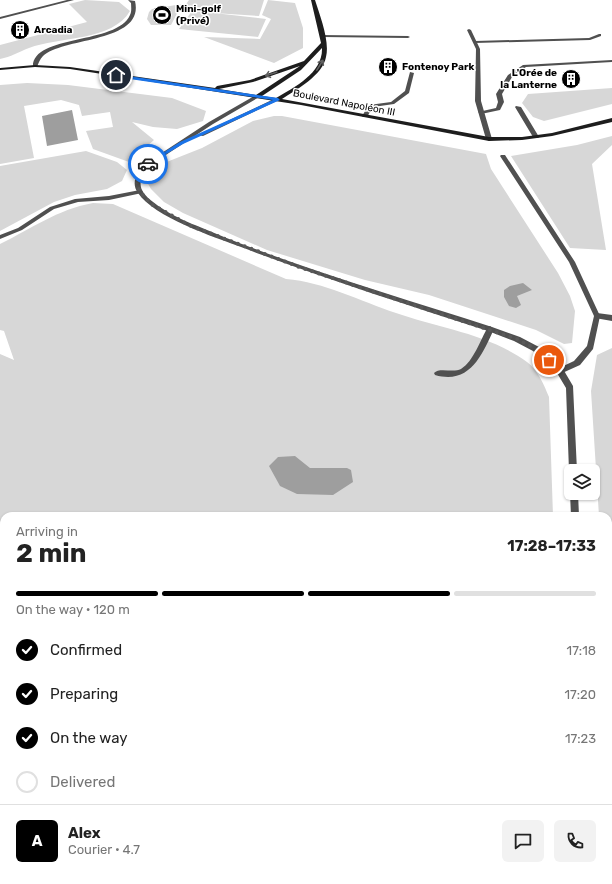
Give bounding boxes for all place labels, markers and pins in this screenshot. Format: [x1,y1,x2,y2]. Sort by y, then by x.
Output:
place label: Mini-golf (Privé) [176,3,222,27]
sports icon: Mini-golf (Privé) [151,4,173,26]
building icon: Arcadia [9,19,31,41]
place label: Arcadia [34,24,73,36]
building icon: Fontenoy Park [377,56,399,78]
pin [99,58,133,92]
place label: Fontenoy Park [402,61,474,73]
place label: L'Orée de la Lanterne [500,67,557,91]
building icon: L'Orée de la Lanterne [560,68,582,90]
pin [532,343,566,377]

